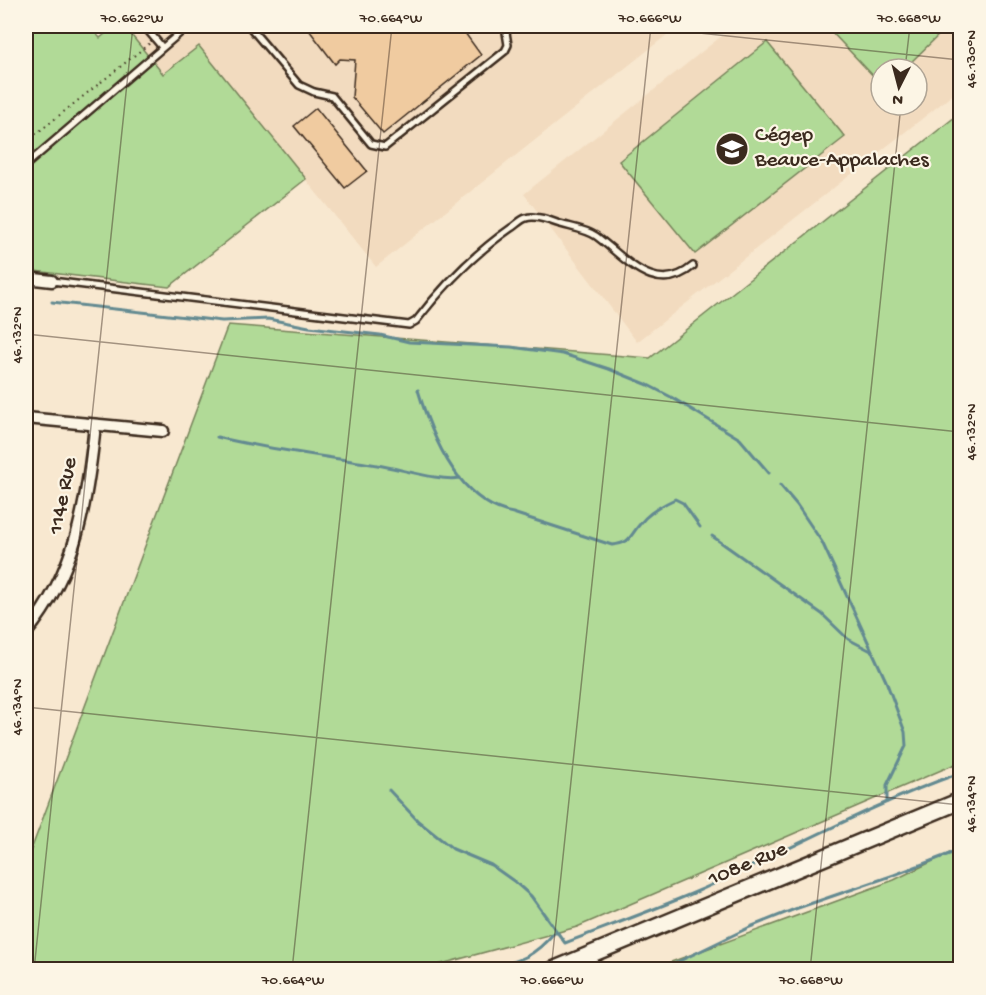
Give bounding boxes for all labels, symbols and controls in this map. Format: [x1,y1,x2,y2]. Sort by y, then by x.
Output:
text: 70.662°W [99,10,164,28]
text: 70.664°W [359,10,423,28]
text: 70.666°W [617,10,682,28]
text: 70.668°W [876,10,941,28]
text: 46.130°N [963,30,981,88]
north arrow [869,57,929,117]
text: N [891,88,904,108]
place label: Cégep Beauce-Appalaches [754,123,929,174]
school or university icon: Cégep Beauce-Appalaches [714,131,750,167]
text: 46.132°N [9,306,27,364]
text: 46.132°N [963,403,981,461]
street label: 114e Rue [44,455,84,538]
text: 46.134°N [9,678,27,735]
text: 46.134°N [963,775,981,832]
street label: 108e Rue [704,837,792,894]
text: 70.664°W [261,972,325,990]
text: 70.666°W [519,972,584,990]
text: 70.668°W [778,972,843,990]

